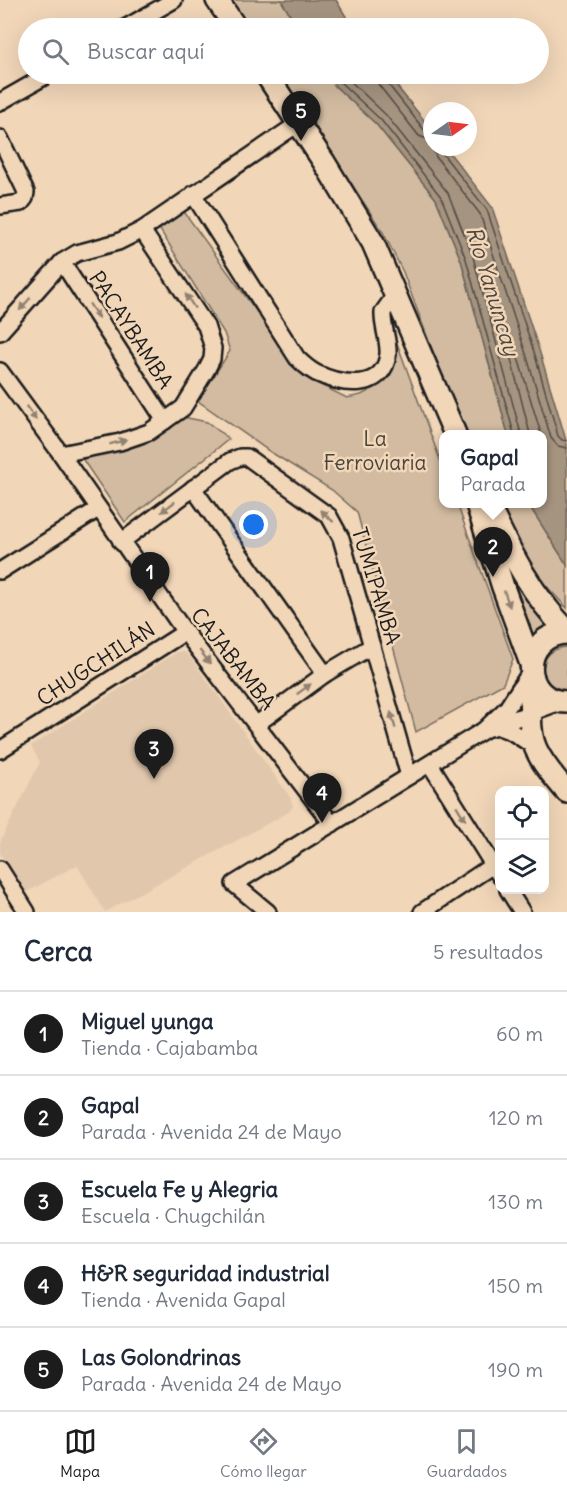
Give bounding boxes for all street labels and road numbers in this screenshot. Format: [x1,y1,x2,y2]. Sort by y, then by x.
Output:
street label: PACAYBAMBA [83,266,180,394]
street label: TUMIPAMBA [346,524,407,648]
street label: CAJABAMBA [185,602,282,715]
street label: CHUGCHILÁN [32,615,160,712]

